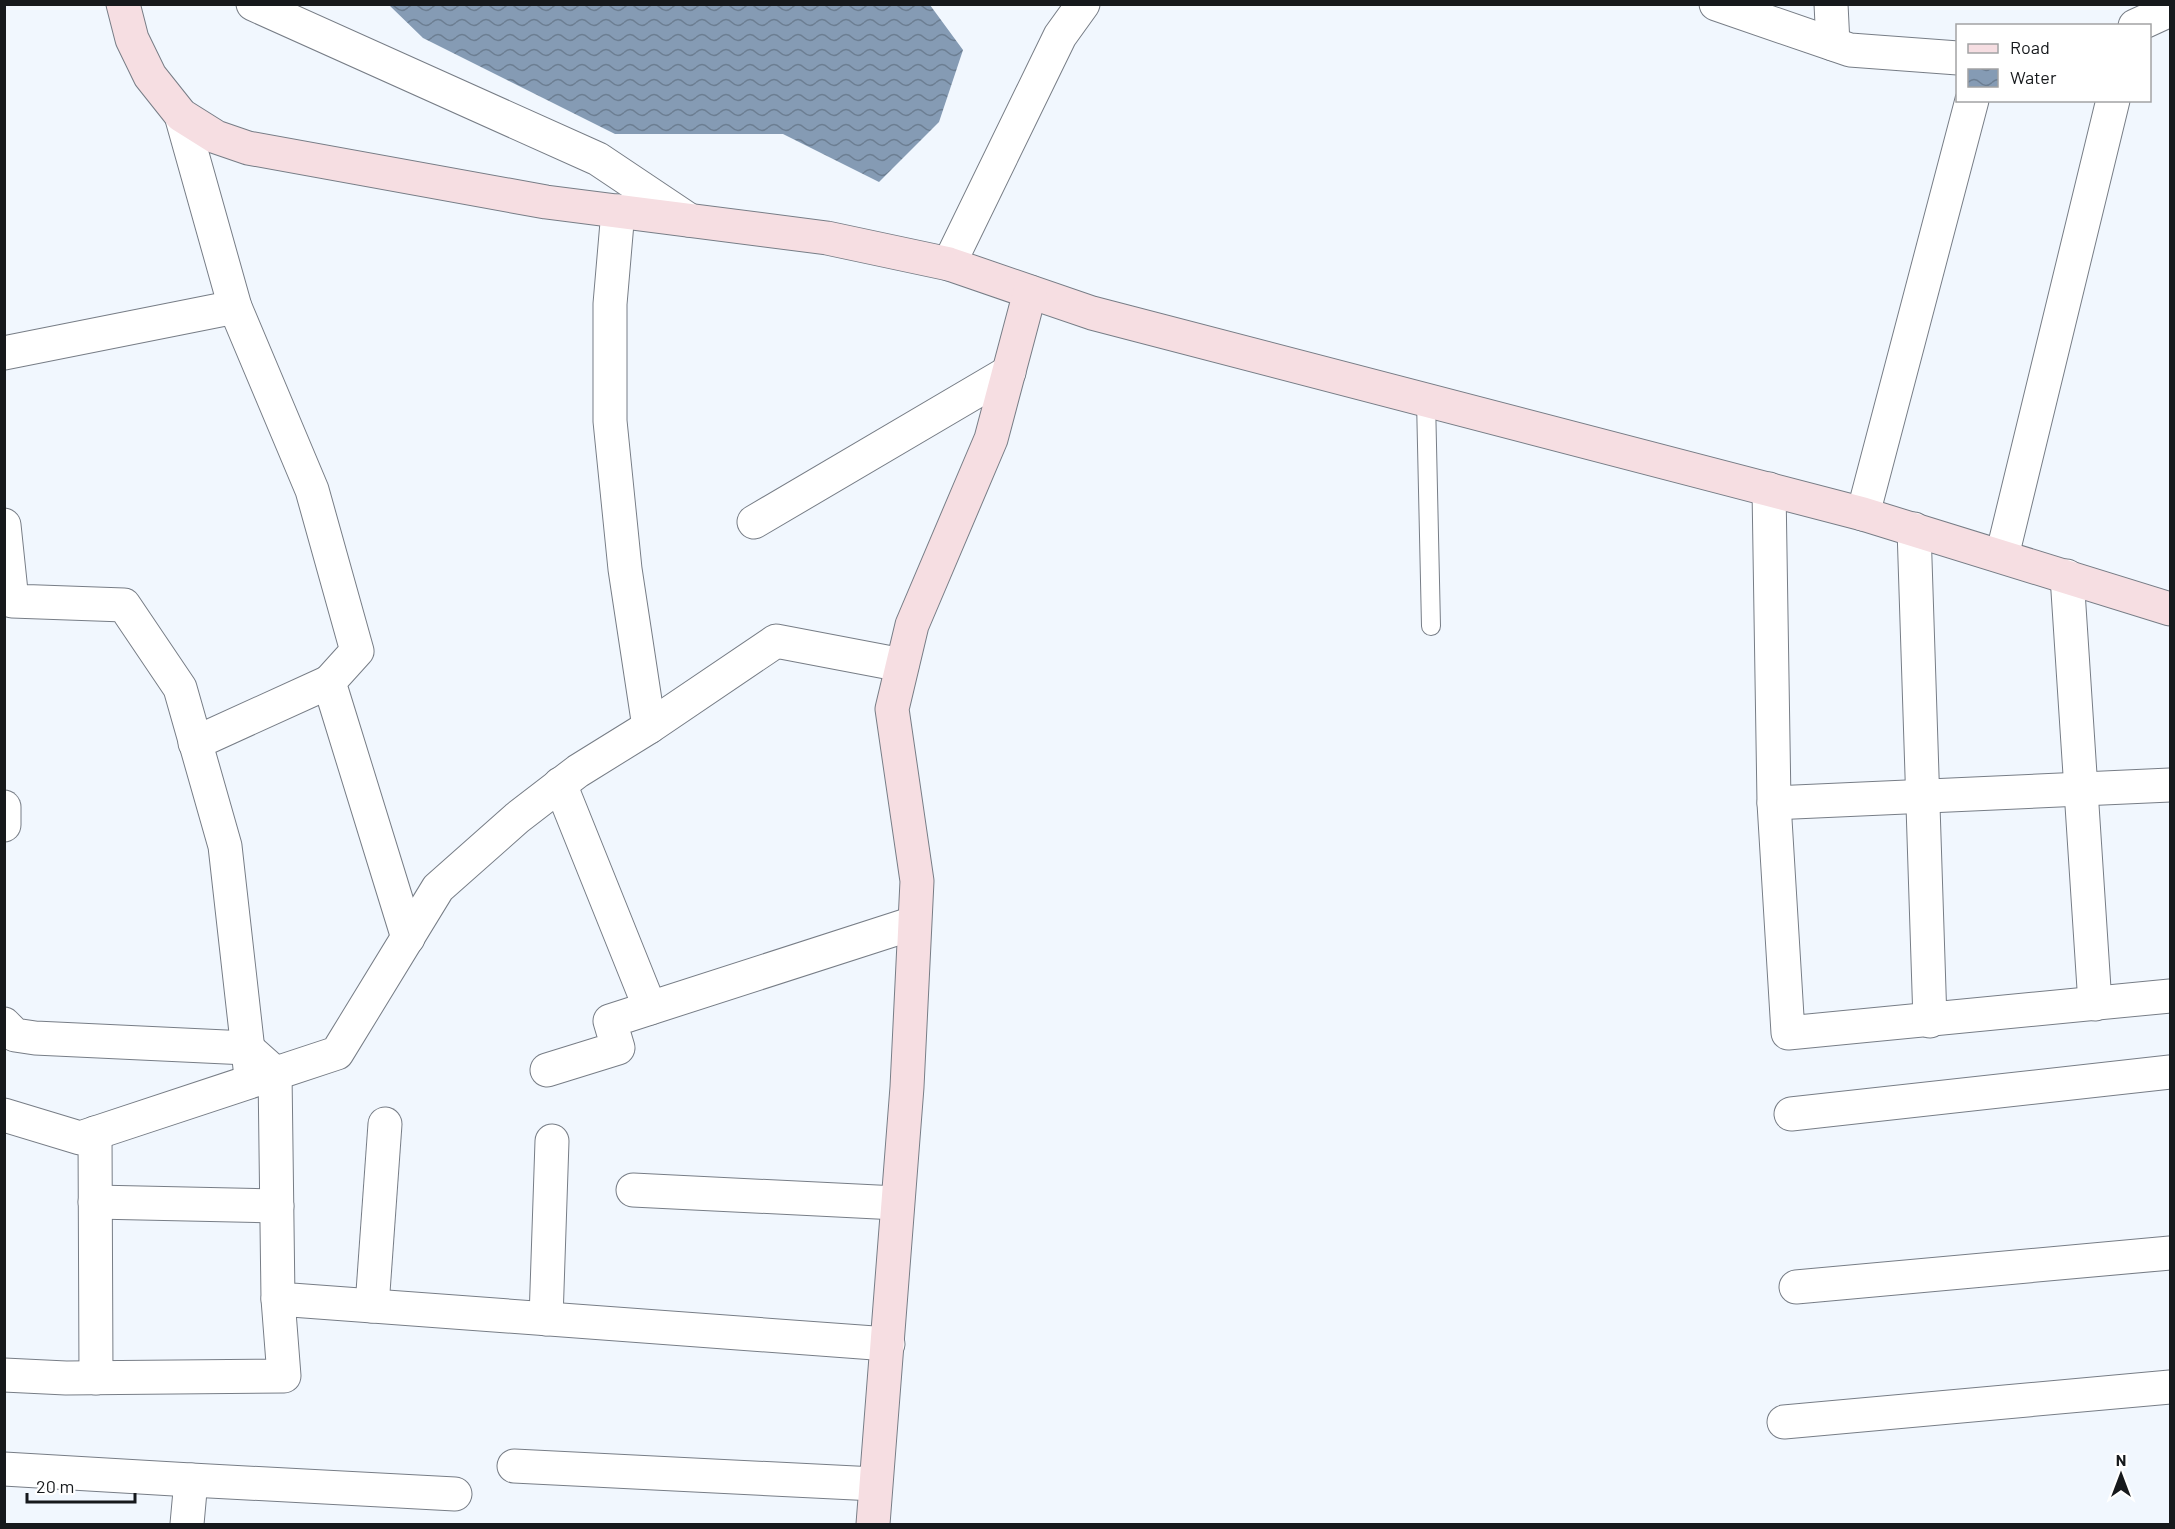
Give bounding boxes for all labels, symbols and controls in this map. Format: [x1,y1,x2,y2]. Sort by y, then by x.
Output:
legend [1956,24,2151,102]
text: Road [2010,36,2050,58]
text: Water [2010,66,2057,88]
north arrow [2091,1445,2151,1505]
text: N [2116,1450,2126,1469]
scale bar [27,1466,135,1504]
text: 20 m [36,1475,74,1497]

